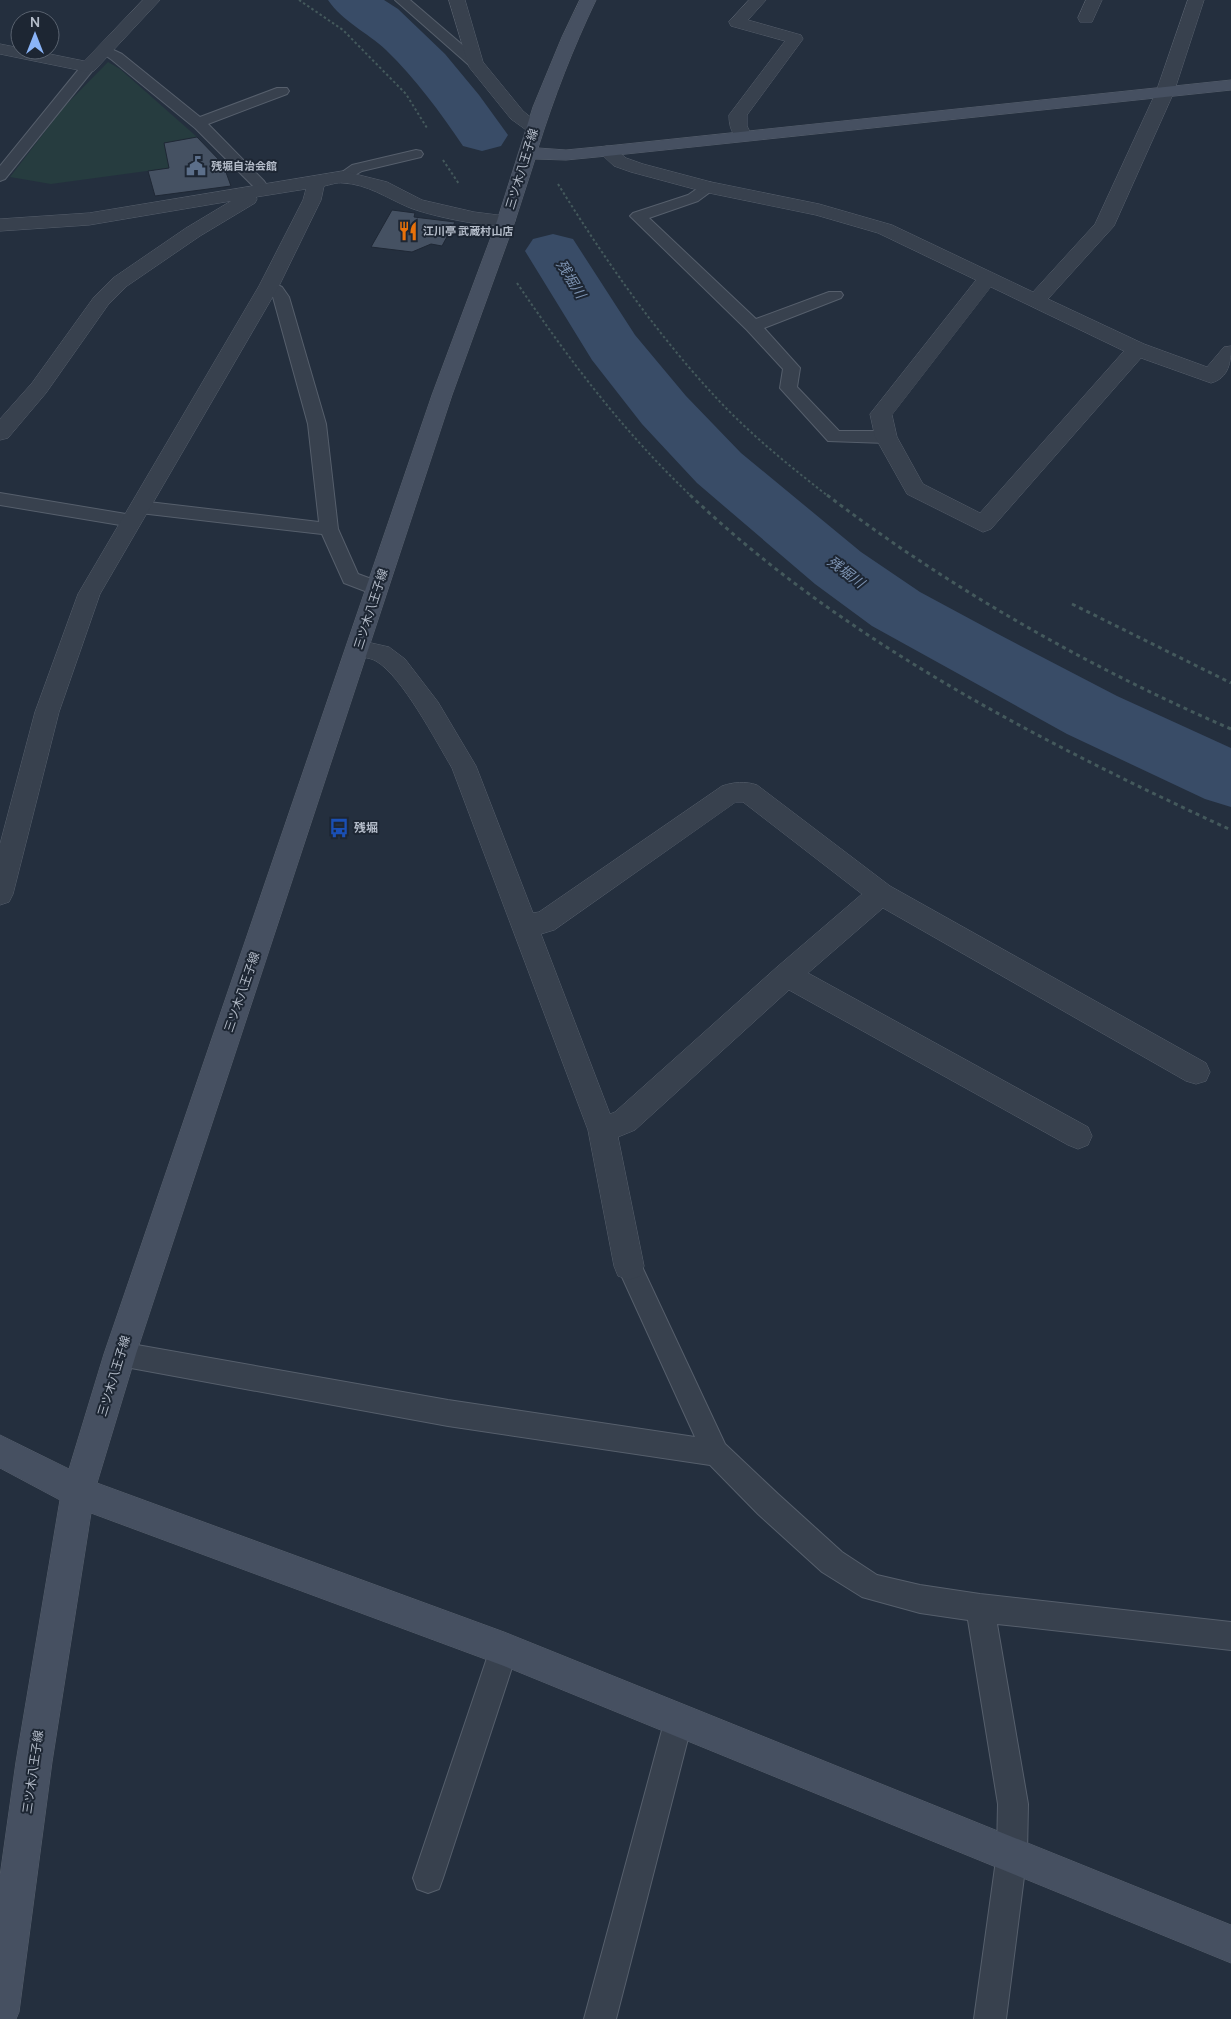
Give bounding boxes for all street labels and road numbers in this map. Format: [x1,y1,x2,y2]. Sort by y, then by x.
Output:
street label: 三ツ木八王子線 [501,126,542,212]
street label: 三ツ木八王子線 [349,566,392,651]
street label: 三ツ木八王子線 [220,949,263,1034]
street label: 三ツ木八王子線 [93,1333,134,1419]
street label: 三ツ木八王子線 [18,1729,47,1815]

